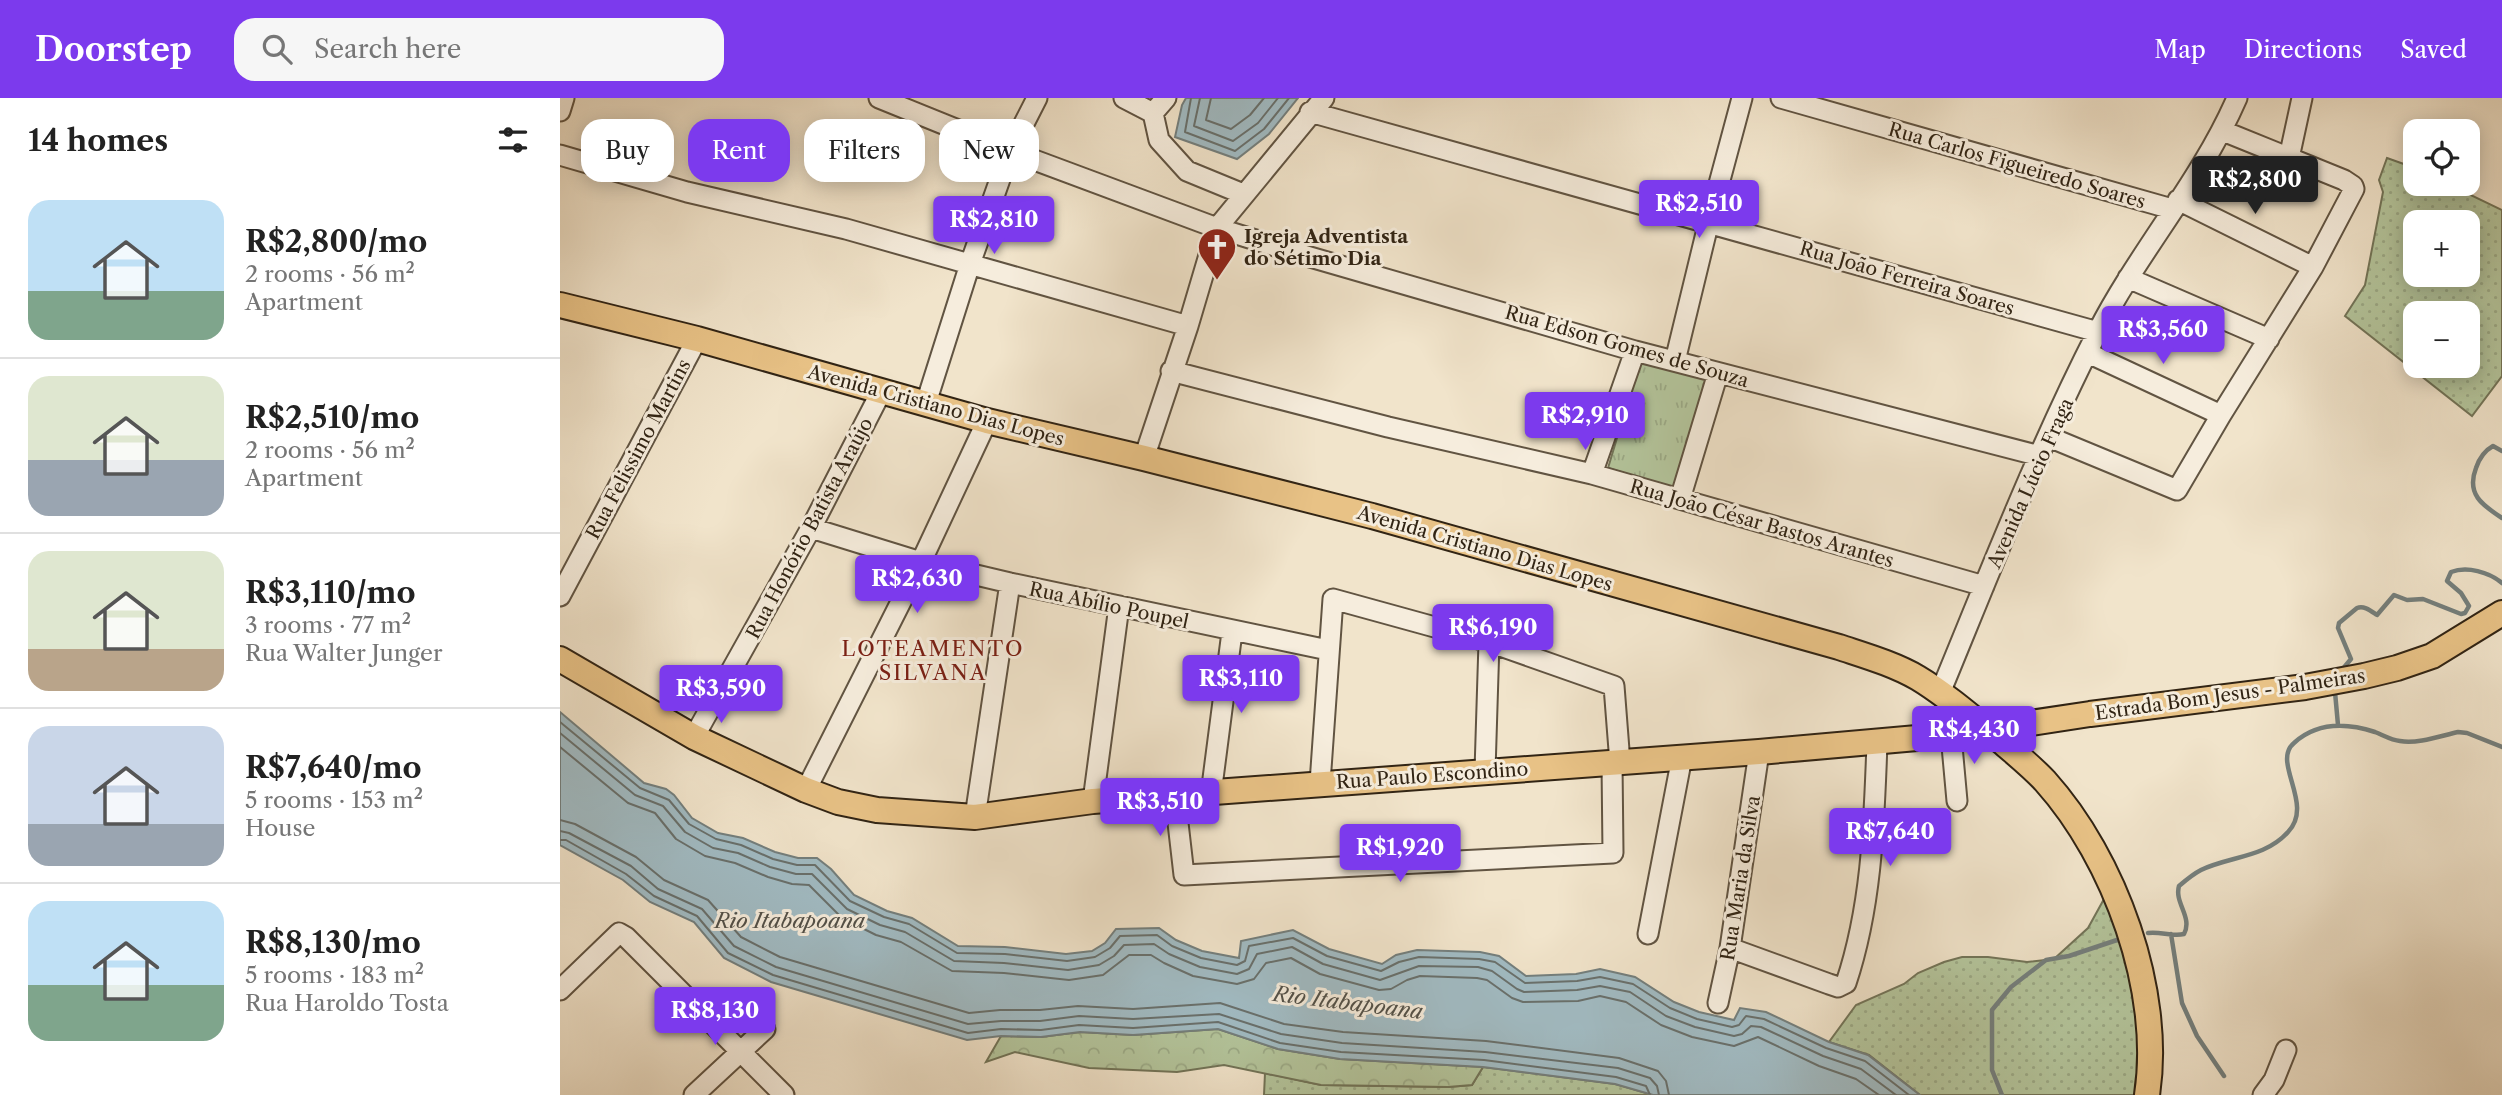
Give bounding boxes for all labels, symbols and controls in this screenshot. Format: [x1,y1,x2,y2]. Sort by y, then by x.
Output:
search box [234,18,724,81]
text: Doorstep [35,29,192,70]
icon: search [258,30,296,68]
text: Search here [314,33,461,65]
text: Map [2154,35,2206,64]
text: Directions [2244,35,2362,64]
text: Saved [2400,35,2467,64]
street label: Rua Carlos Figueiredo Soares [1886,118,2148,213]
chip: Buy [581,119,674,182]
chip: Rent [688,119,790,182]
chip: Filters [804,119,925,182]
chip: New [939,119,1039,182]
map controls [2403,119,2480,378]
button: locate [2403,119,2480,196]
icon: filters [494,121,532,159]
text: 14 homes [28,122,168,159]
pin: R$2,800 [2190,156,2320,216]
text: R$2,800 [2208,165,2302,193]
pin: R$2,510 [1634,180,1764,240]
text: R$2,510 [1655,189,1743,217]
pin: R$2,810 [929,197,1059,256]
text: R$2,810 [949,205,1039,233]
button: + [2403,210,2480,287]
text: R$2,800/mo [245,223,427,260]
place label: Igreja Adventista do Sétimo Dia [1244,225,1409,270]
church icon: Igreja Adventista do Sétimo Dia [1196,226,1238,281]
icon: home [84,228,168,312]
street label: Rua João Ferreira Soares [1797,237,2017,320]
text: 2 rooms · 56 m² [245,260,415,288]
text: Apartment [245,288,363,316]
street label: Rua Edson Gomes de Souza [1502,301,1751,392]
button: − [2403,301,2480,378]
pin: R$3,560 [2098,306,2228,366]
text: R$3,560 [2118,315,2208,343]
street label: Rua Felissimo Martins [581,355,696,543]
street label: Avenida Cristiano Dias Lopes [804,360,1067,451]
pin: R$2,910 [1520,392,1650,452]
street label: Avenida Lúcio Fraga [1982,395,2078,573]
text: R$2,510/mo [245,399,419,436]
text: R$2,910 [1541,401,1629,429]
icon: home [84,404,168,488]
street label: Rua Honório Batista Araújo [741,414,878,643]
text: 2 rooms · 56 m² [245,436,415,464]
text: Apartment [245,464,363,492]
street label: Rua João César Bastos Arantes [1627,475,1896,572]
street label: Avenida Cristiano Dias Lopes [1354,501,1615,596]
pin: R$2,630 [852,556,982,615]
text: R$2,630 [871,564,963,592]
text: R$3,110/mo [245,574,416,611]
street label: Rua Abílio Poupel [1027,577,1191,634]
icon: home [84,579,168,663]
pin: R$6,190 [1428,604,1558,664]
text: 3 rooms · 77 m² [245,611,411,639]
text: R$6,190 [1448,613,1538,641]
district label: LOTEAMENTO SILVANA [841,636,1025,685]
text: Rua Walter Junger [245,639,443,667]
pin: R$3,110 [1176,656,1306,715]
text: R$3,110 [1198,664,1284,692]
street label: Estrada Bom Jesus - Palmeiras [2094,664,2367,725]
pin: R$3,590 [656,666,786,725]
text: R$3,590 [676,674,766,702]
pin: R$4,430 [1909,706,2039,766]
text: R$4,430 [1928,715,2020,743]
text: R$7,640/mo [245,749,422,786]
icon: home [84,754,168,838]
street label: Rua Paulo Escondino [1335,757,1529,794]
pin: R$3,510 [1095,778,1225,838]
text: 5 rooms · 153 m² [245,786,423,814]
text: R$3,510 [1116,787,1204,815]
street label: Rua Maria da Silva [1716,794,1765,962]
pin: R$7,640 [1825,808,1955,868]
text: House [245,814,315,842]
text: R$7,640 [1845,817,1935,845]
pin: R$1,920 [1335,824,1465,884]
text: R$1,920 [1356,833,1444,861]
water label: Rio Itabapoana [713,908,866,933]
text: R$8,130/mo [245,924,421,961]
icon: home [84,929,168,1013]
text: 5 rooms · 183 m² [245,961,424,989]
water label: Rio Itabapoana [1270,981,1425,1024]
pin: R$8,130 [650,988,780,1047]
text: Rua Haroldo Tosta [245,989,449,1017]
text: R$8,130 [670,996,760,1024]

